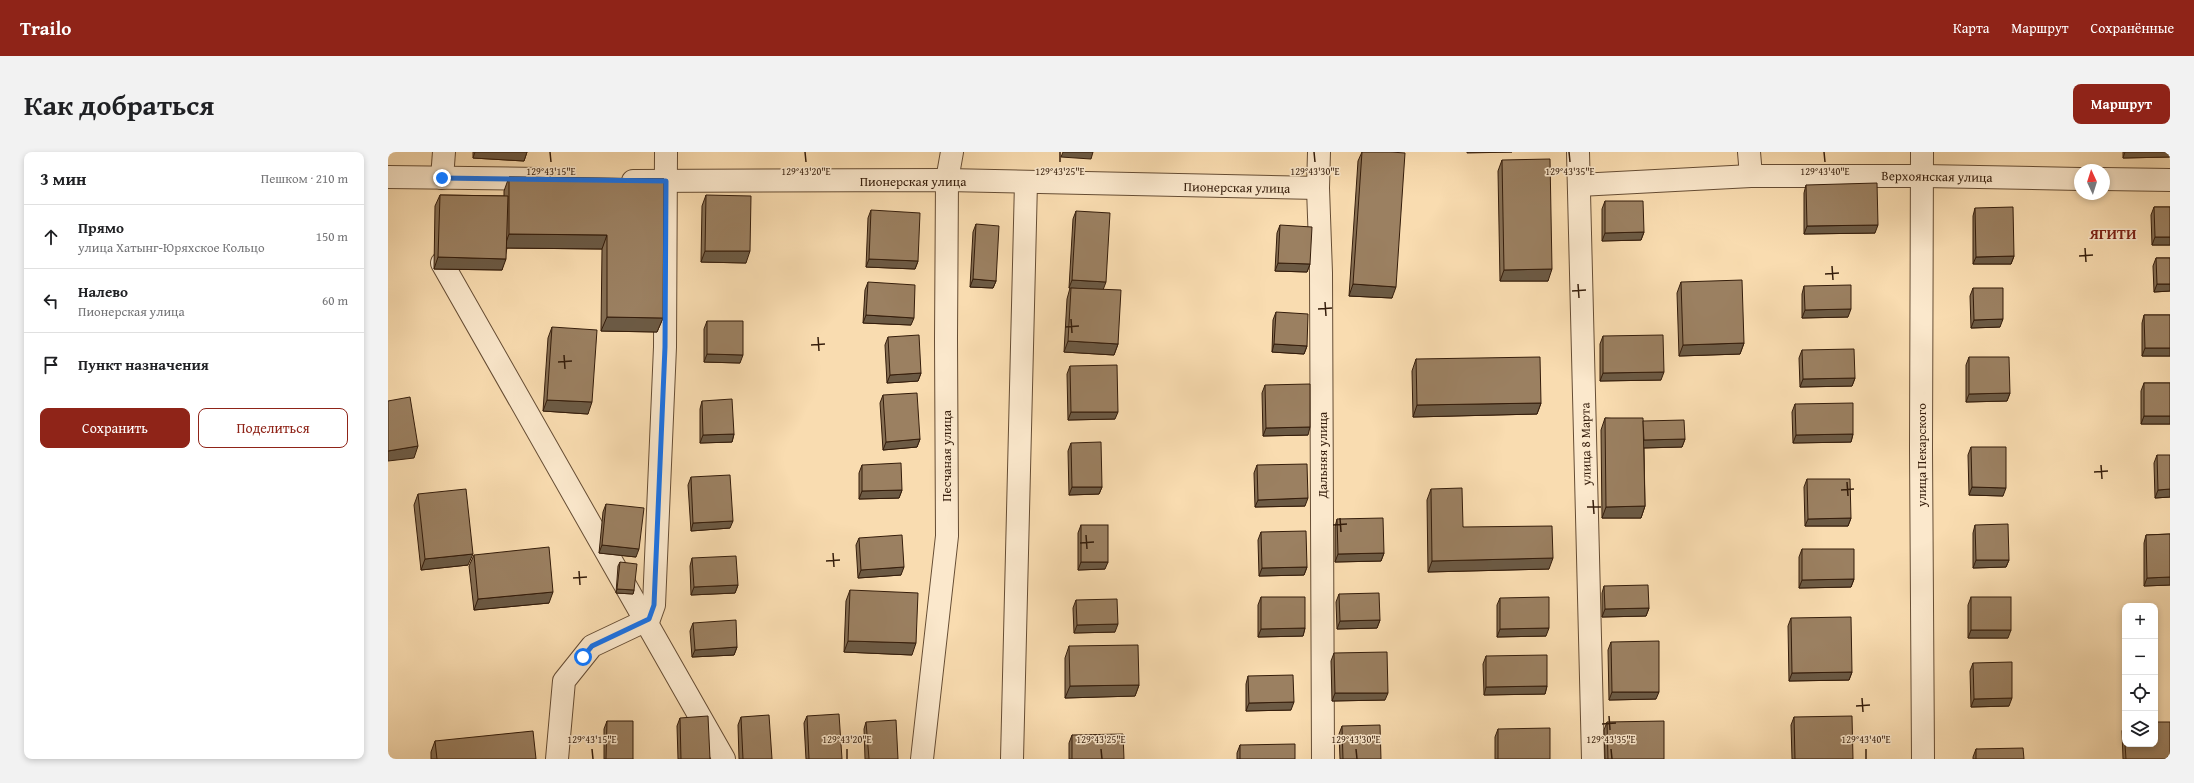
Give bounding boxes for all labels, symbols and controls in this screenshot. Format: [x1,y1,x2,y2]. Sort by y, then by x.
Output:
text: Trailo [20,14,71,42]
text: Карта [1953,18,1989,38]
text: Маршрут [2011,18,2069,38]
text: Сохранённые [2091,18,2174,38]
text: Как добраться [24,84,214,125]
button: Маршрут [2073,84,2170,124]
text: 129°43'15"E [526,164,576,179]
text: 129°43'20"E [781,164,831,179]
text: 129°43'25"E [1035,164,1085,179]
text: 129°43'30"E [1290,164,1340,179]
text: 129°43'35"E [1545,164,1595,179]
text: 129°43'40"E [1800,164,1850,179]
north arrow [2074,164,2110,200]
text: 3 мин [40,166,86,191]
street label: Верхоянская улица [1881,166,1994,187]
text: Пешком · 210 m [261,169,348,188]
route end [433,169,451,187]
street label: Пионерская улица [860,172,967,191]
street label: Пионерская улица [1183,177,1291,198]
text: Прямо [78,217,124,238]
district label: ЯГИТИ [2089,223,2137,244]
icon: ahead [40,226,62,248]
text: 150 m [316,227,348,246]
text: улица Хатынг-Юряхское Кольцо [78,238,265,257]
text: Налево [78,281,128,302]
icon: left [40,290,62,312]
text: 60 m [322,291,348,310]
text: Пионерская улица [78,302,185,321]
icon: arrive [40,354,62,376]
text: Пункт назначения [78,354,209,375]
street label: улица 8 Марта [1575,402,1596,487]
street label: улица Пекарского [1912,403,1931,508]
button: Сохранить [40,408,190,448]
button: Поделиться [198,408,348,448]
street label: Песчаная улица [937,409,956,502]
street label: Дальняя улица [1313,411,1332,499]
map controls [2122,603,2158,747]
button: + [2122,603,2158,639]
button: − [2122,639,2158,675]
route start [574,648,592,666]
button: locate [2122,675,2158,711]
button: layers [2122,711,2158,747]
text: 129°43'15"E [567,732,617,747]
text: 129°43'20"E [822,732,872,747]
text: 129°43'25"E [1076,732,1126,747]
text: 129°43'30"E [1331,732,1381,747]
text: 129°43'35"E [1586,732,1636,747]
text: 129°43'40"E [1841,732,1891,747]

